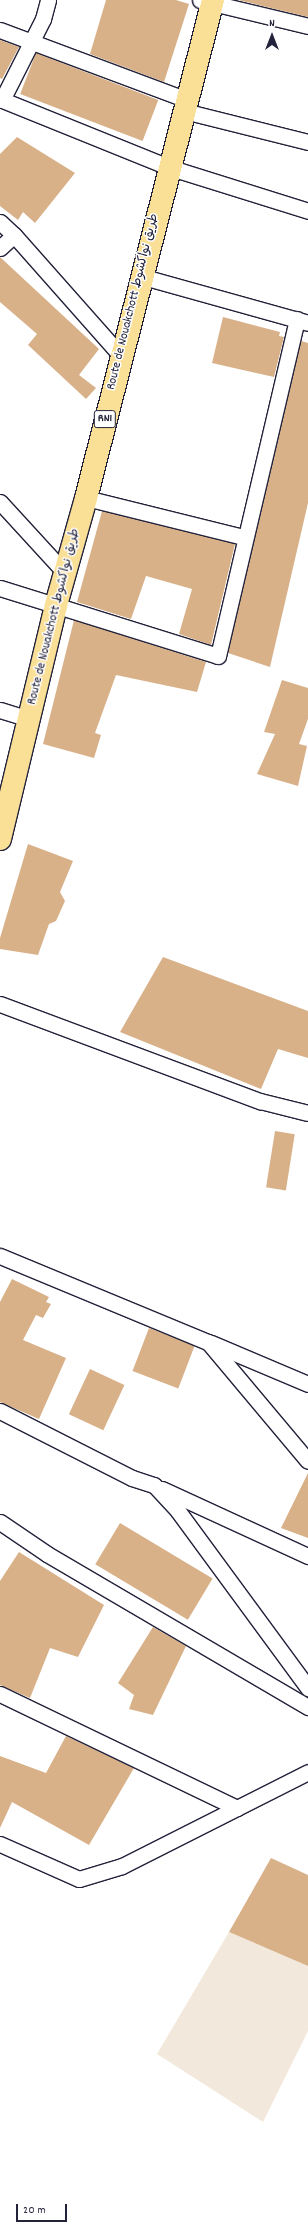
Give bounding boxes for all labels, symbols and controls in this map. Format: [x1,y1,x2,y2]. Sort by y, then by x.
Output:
north arrow [252,16,292,56]
text: N [269,16,275,32]
street label: Route de Nouakchott طريق نواكشوط [105,212,163,392]
road number: RN1 [93,409,117,429]
street label: Route de Nouakchott طريق نواكشوط [26,527,84,707]
scale bar [18,2196,69,2222]
text: 20 m [23,2202,46,2219]

